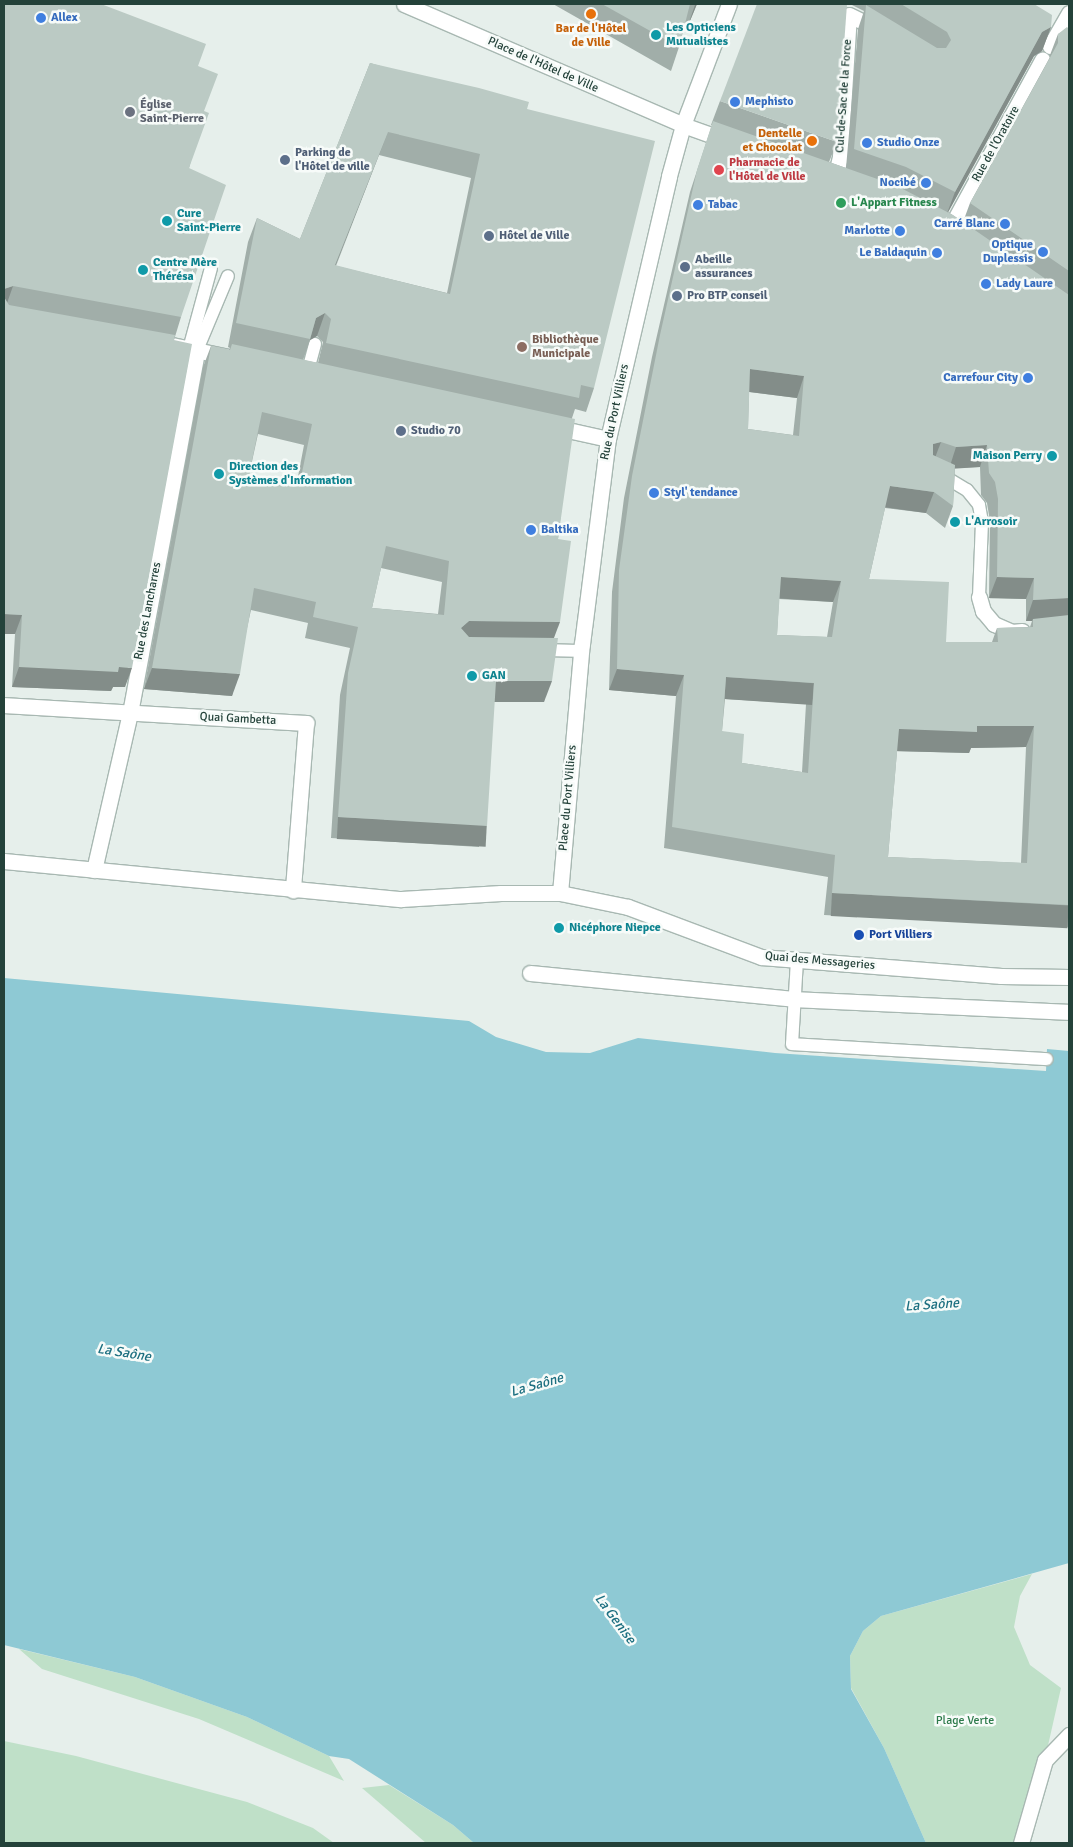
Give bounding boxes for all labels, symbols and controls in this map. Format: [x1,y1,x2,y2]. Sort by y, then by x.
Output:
marker: Bar de l'Hôtel de Ville [585,8,597,20]
place label: Allex [51,11,78,25]
marker: Allex [35,12,47,24]
place label: Les Opticiens Mutualistes [666,21,736,49]
place label: Bar de l'Hôtel de Ville [556,22,626,50]
marker: Les Opticiens Mutualistes [650,29,662,41]
street label: Place de l'Hôtel de Ville [485,34,601,96]
street label: Cul-de-Sac de la Force [833,39,855,153]
place label: Mephisto [745,95,793,109]
marker: Mephisto [729,96,741,108]
place label: Église Saint-Pierre [140,98,204,126]
street label: Rue de l'Oratoire [969,103,1023,185]
marker: Église Saint-Pierre [124,106,136,118]
place label: Dentelle et Chocolat [743,127,802,155]
marker: Dentelle et Chocolat [806,135,818,147]
place label: Studio Onze [877,136,940,150]
marker: Studio Onze [861,137,873,149]
place label: Parking de l'Hôtel de ville [295,146,370,174]
marker: Parking de l'Hôtel de ville [279,154,291,166]
place label: Pharmacie de l'Hôtel de Ville [729,156,806,184]
marker: Pharmacie de l'Hôtel de Ville [713,164,725,176]
place label: Nocibé [880,176,916,190]
marker: Nocibé [920,177,932,189]
place label: L'Appart Fitness [851,196,937,210]
marker: L'Appart Fitness [835,197,847,209]
place label: Tabac [708,198,738,212]
marker: Tabac [692,199,704,211]
place label: Cure Saint-Pierre [177,207,241,235]
marker: Cure Saint-Pierre [161,215,173,227]
place label: Carré Blanc [934,217,995,231]
marker: Carré Blanc [999,218,1011,230]
place label: Marlotte [844,224,890,238]
marker: Marlotte [894,225,906,237]
place label: Hôtel de Ville [499,229,569,243]
marker: Hôtel de Ville [483,230,495,242]
place label: Optique Duplessis [983,238,1033,266]
place label: Le Baldaquin [859,246,927,260]
marker: Optique Duplessis [1037,246,1049,258]
marker: Le Baldaquin [931,247,943,259]
place label: Abeille assurances [695,253,753,281]
place label: Centre Mère Thérésa [153,256,217,284]
marker: Abeille assurances [679,261,691,273]
marker: Centre Mère Thérésa [137,264,149,276]
place label: Lady Laure [996,277,1053,291]
marker: Lady Laure [980,278,992,290]
place label: Pro BTP conseil [687,289,767,303]
marker: Pro BTP conseil [671,290,683,302]
place label: Bibliothèque Municipale [532,333,599,361]
marker: Bibliothèque Municipale [516,341,528,353]
street label: Rue du Port Villiers [598,363,632,461]
place label: Carrefour City [943,371,1018,385]
marker: Carrefour City [1022,372,1034,384]
place label: Studio 70 [411,424,461,438]
marker: Studio 70 [395,425,407,437]
place label: Maison Perry [973,449,1042,463]
marker: Maison Perry [1046,450,1058,462]
place label: Direction des Systèmes d'Information [229,460,352,488]
marker: Direction des Systèmes d'Information [213,468,225,480]
place label: Styl' tendance [664,486,738,500]
marker: Styl' tendance [648,487,660,499]
place label: L'Arrosoir [965,515,1017,529]
marker: L'Arrosoir [949,516,961,528]
place label: Baltika [541,523,579,537]
marker: Baltika [525,524,537,536]
street label: Rue des Lancharres [131,561,165,661]
place label: GAN [482,669,506,683]
marker: GAN [466,670,478,682]
street label: Quai Gambetta [199,710,277,728]
street label: Place du Port Villiers [556,744,580,852]
place label: Nicéphore Niepce [569,921,661,935]
marker: Nicéphore Niepce [553,922,565,934]
place label: Port Villiers [869,928,932,942]
marker: Port Villiers [853,929,865,941]
street label: Quai des Messageries [764,949,876,973]
water label: La Saône [904,1295,960,1315]
water label: La Saône [96,1340,152,1366]
water label: La Saône [509,1369,565,1401]
water label: La Genise [591,1591,639,1647]
park label: Plage Verte [936,1714,994,1728]

